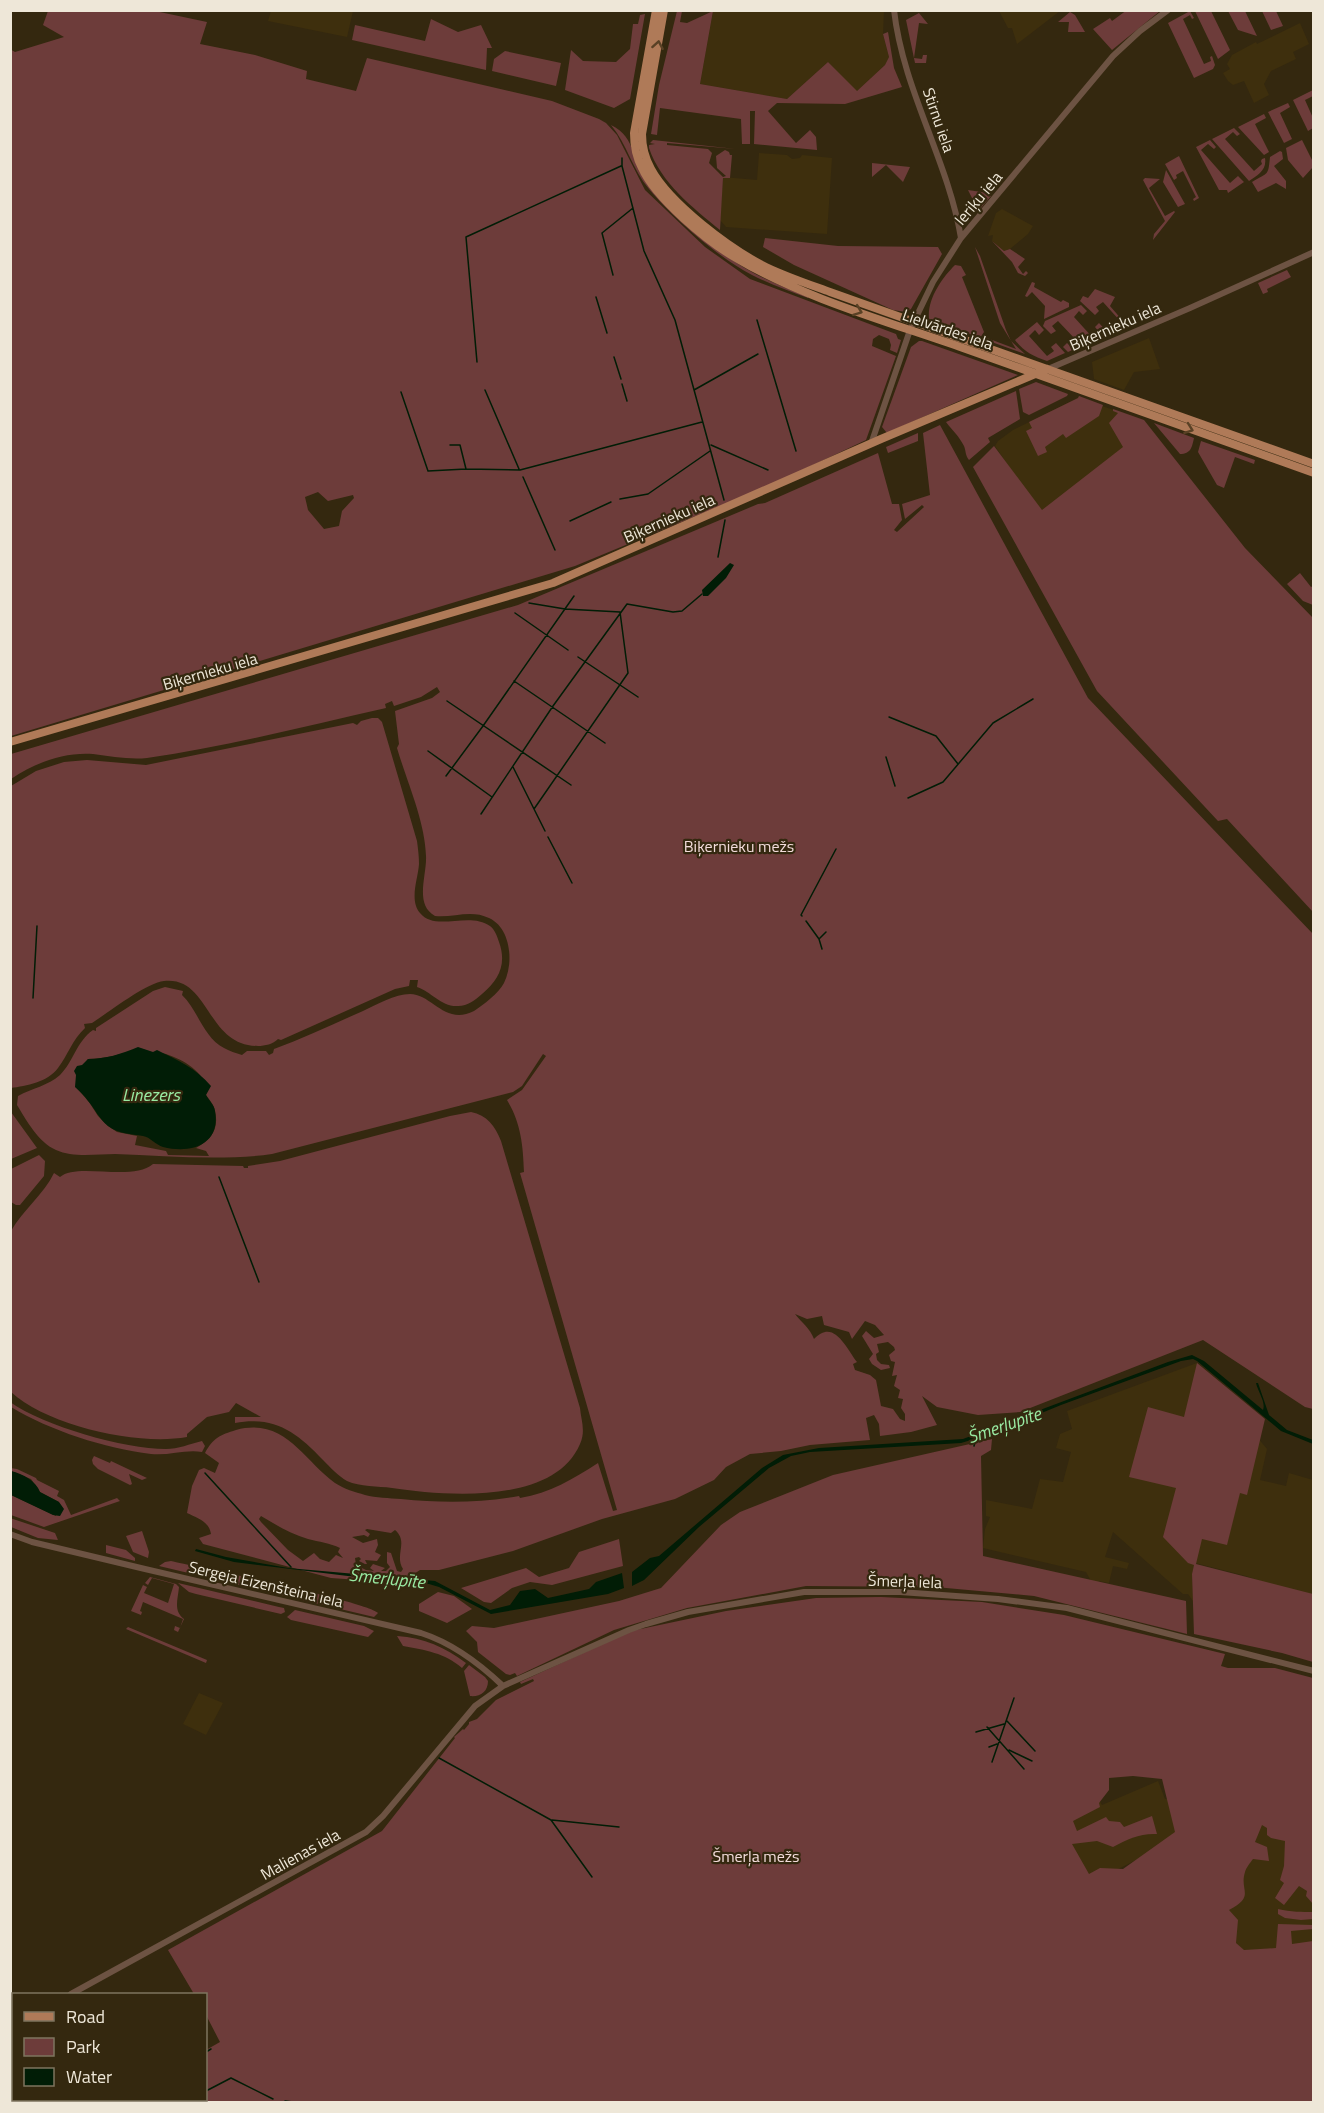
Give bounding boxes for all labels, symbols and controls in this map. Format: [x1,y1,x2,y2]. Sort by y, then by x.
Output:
one-way arrow [651,40,664,50]
street label: Stirnu iela [917,84,961,156]
street label: Ieriķu iela [948,166,1008,230]
street label: Biķernieku iela [1066,295,1164,357]
street label: Lielvārdes iela [899,302,997,356]
one-way arrow [852,304,863,317]
one-way arrow [1183,422,1193,435]
street label: Biķernieku iela [620,487,718,549]
street label: Biķernieku iela [160,646,260,696]
park label: Biķernieku mežs [684,834,794,858]
water label: Linezers [122,1081,181,1108]
water label: Šmerļupīte [963,1399,1046,1450]
street label: Sergeja Eizenšteina iela [186,1555,346,1613]
water label: Šmerļupīte [348,1561,428,1596]
street label: Šmerļa iela [868,1568,942,1594]
street label: Malienas iela [256,1822,344,1886]
park label: Šmerļa mežs [712,1844,800,1868]
legend [12,1993,207,2101]
text: Road [66,2003,105,2030]
text: Park [66,2033,101,2060]
text: Water [66,2063,112,2090]

